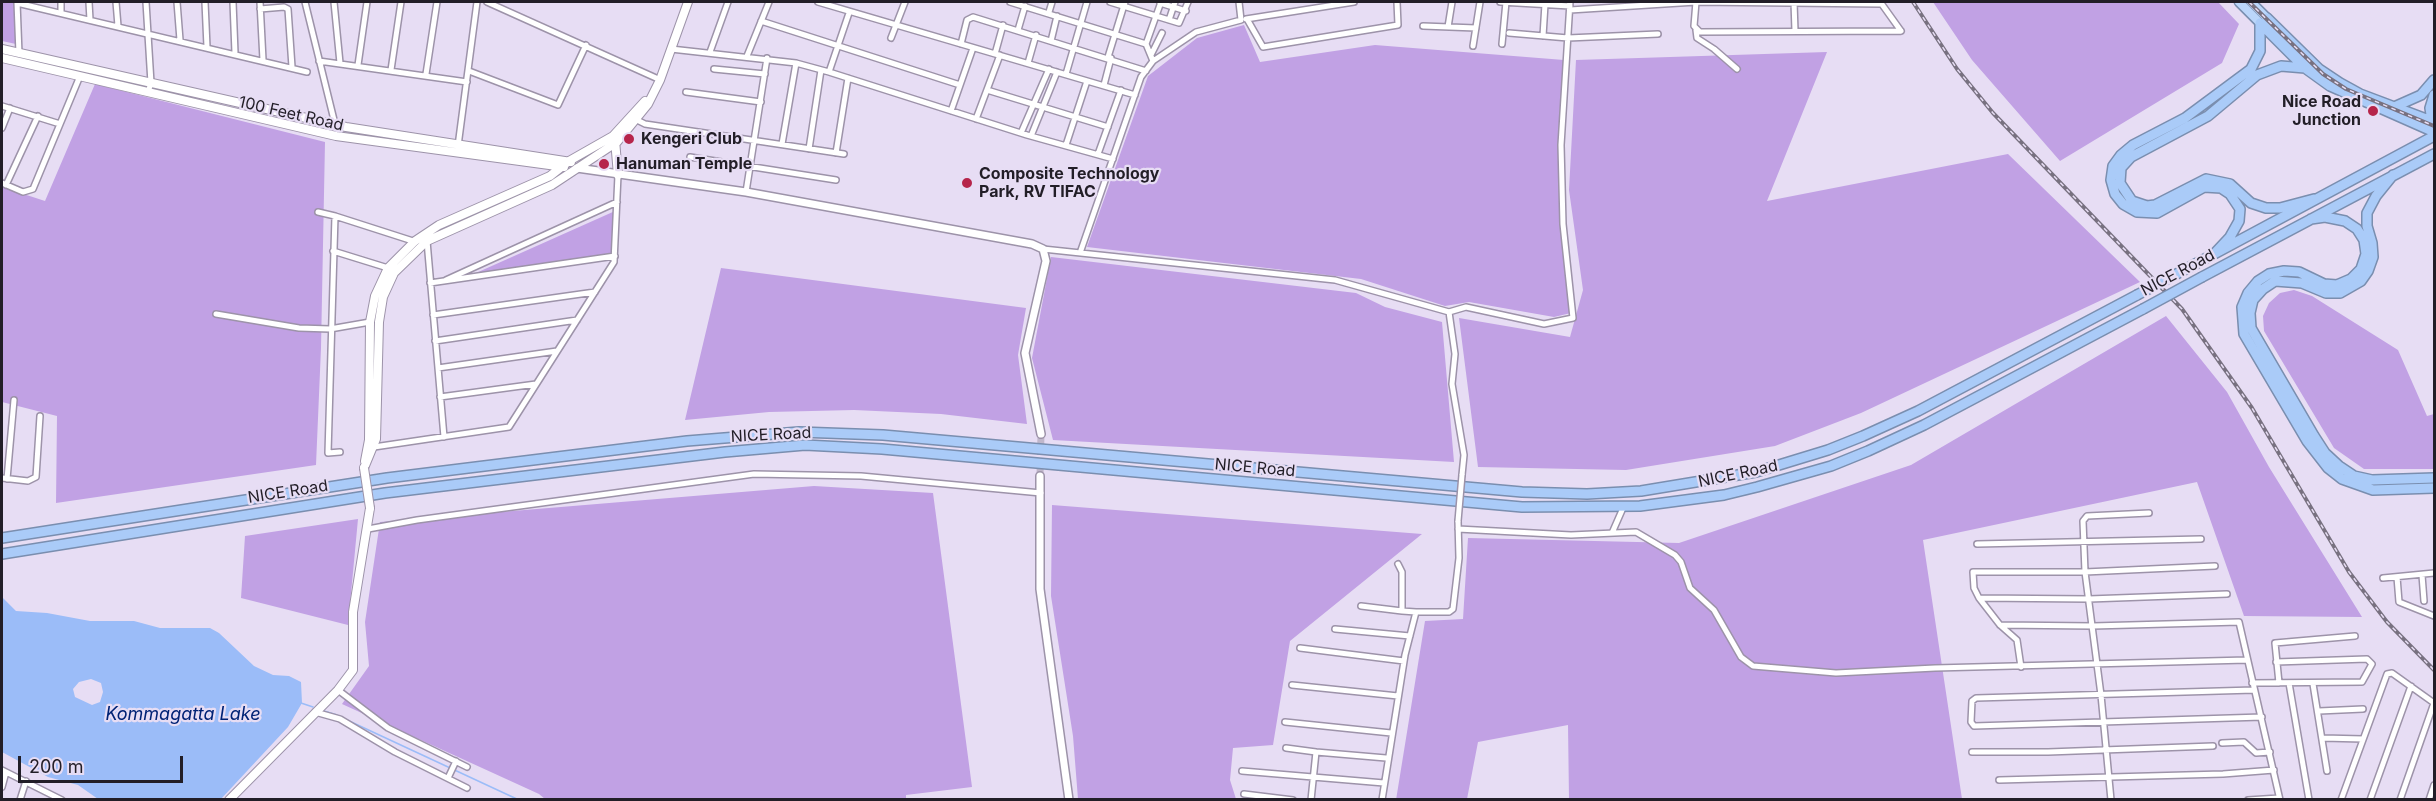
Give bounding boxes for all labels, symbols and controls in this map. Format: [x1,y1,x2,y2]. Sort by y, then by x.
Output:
place label: Nice Road Junction [2282,92,2361,130]
street label: 100 Feet Road [237,93,345,135]
marker: Nice Road Junction [2366,104,2380,118]
place label: Kengeri Club [641,129,742,149]
marker: Kengeri Club [622,132,636,146]
place label: Hanuman Temple [616,154,752,174]
marker: Hanuman Temple [597,157,611,171]
place label: Composite Technology Park, RV TIFAC [979,164,1159,202]
marker: Composite Technology Park, RV TIFAC [960,176,974,190]
street label: NICE Road [2138,246,2218,300]
street label: NICE Road [730,423,812,447]
street label: NICE Road [1214,455,1296,481]
street label: NICE Road [1697,456,1779,492]
street label: NICE Road [247,476,329,508]
water label: Kommagatta Lake [105,704,261,726]
scale bar [21,744,186,782]
text: 200 m [29,756,84,777]

